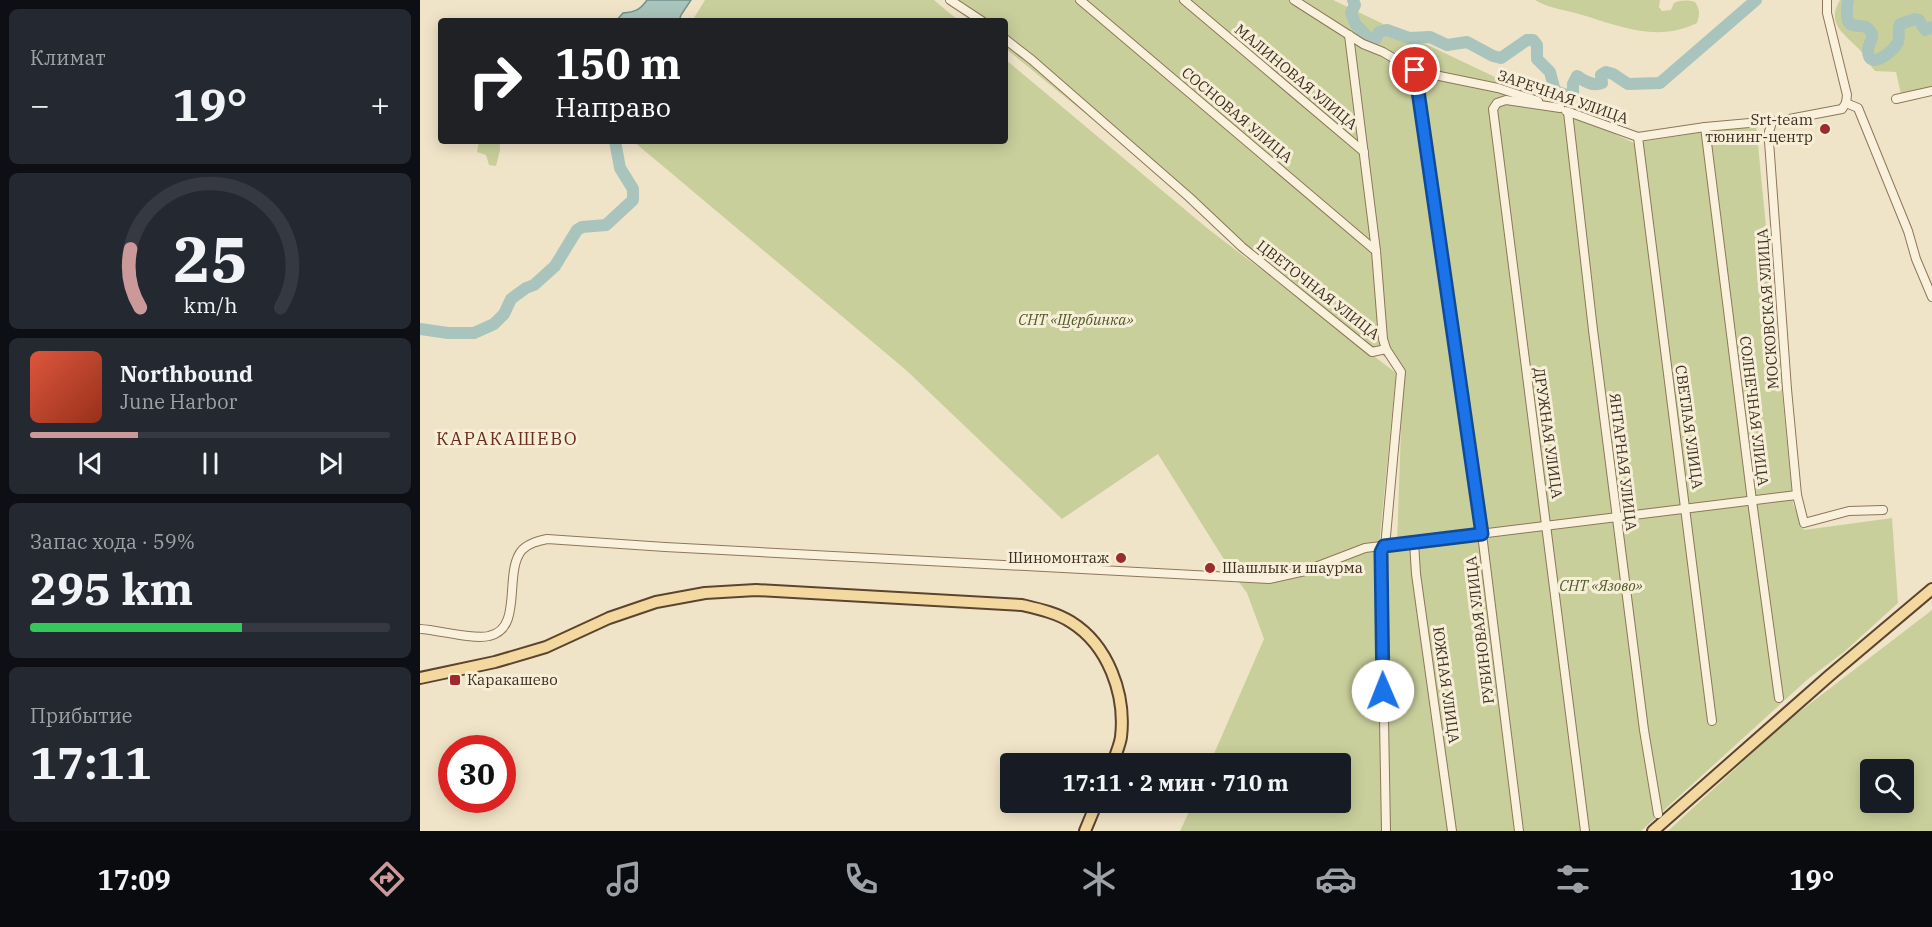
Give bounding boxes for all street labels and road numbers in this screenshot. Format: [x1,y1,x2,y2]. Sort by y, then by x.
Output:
street label: МАЛИНОВАЯ УЛИЦА [1231,20,1362,134]
street label: СОСНОВАЯ УЛИЦА [1178,63,1297,167]
street label: ЗАРЕЧНАЯ УЛИЦА [1495,65,1632,128]
street label: МОСКОВСКАЯ УЛИЦА [1752,227,1783,390]
street label: ЦВЕТОЧНАЯ УЛИЦА [1253,236,1384,344]
street label: СОЛНЕЧНАЯ УЛИЦА [1736,335,1773,488]
street label: СВЕТЛАЯ УЛИЦА [1671,364,1708,491]
street label: ДРУЖНАЯ УЛИЦА [1530,366,1567,500]
street label: ЯНТАРНАЯ УЛИЦА [1606,392,1641,533]
street label: РУБИНОВАЯ УЛИЦА [1461,554,1498,705]
street label: ЮЖНАЯ УЛИЦА [1429,625,1464,745]

